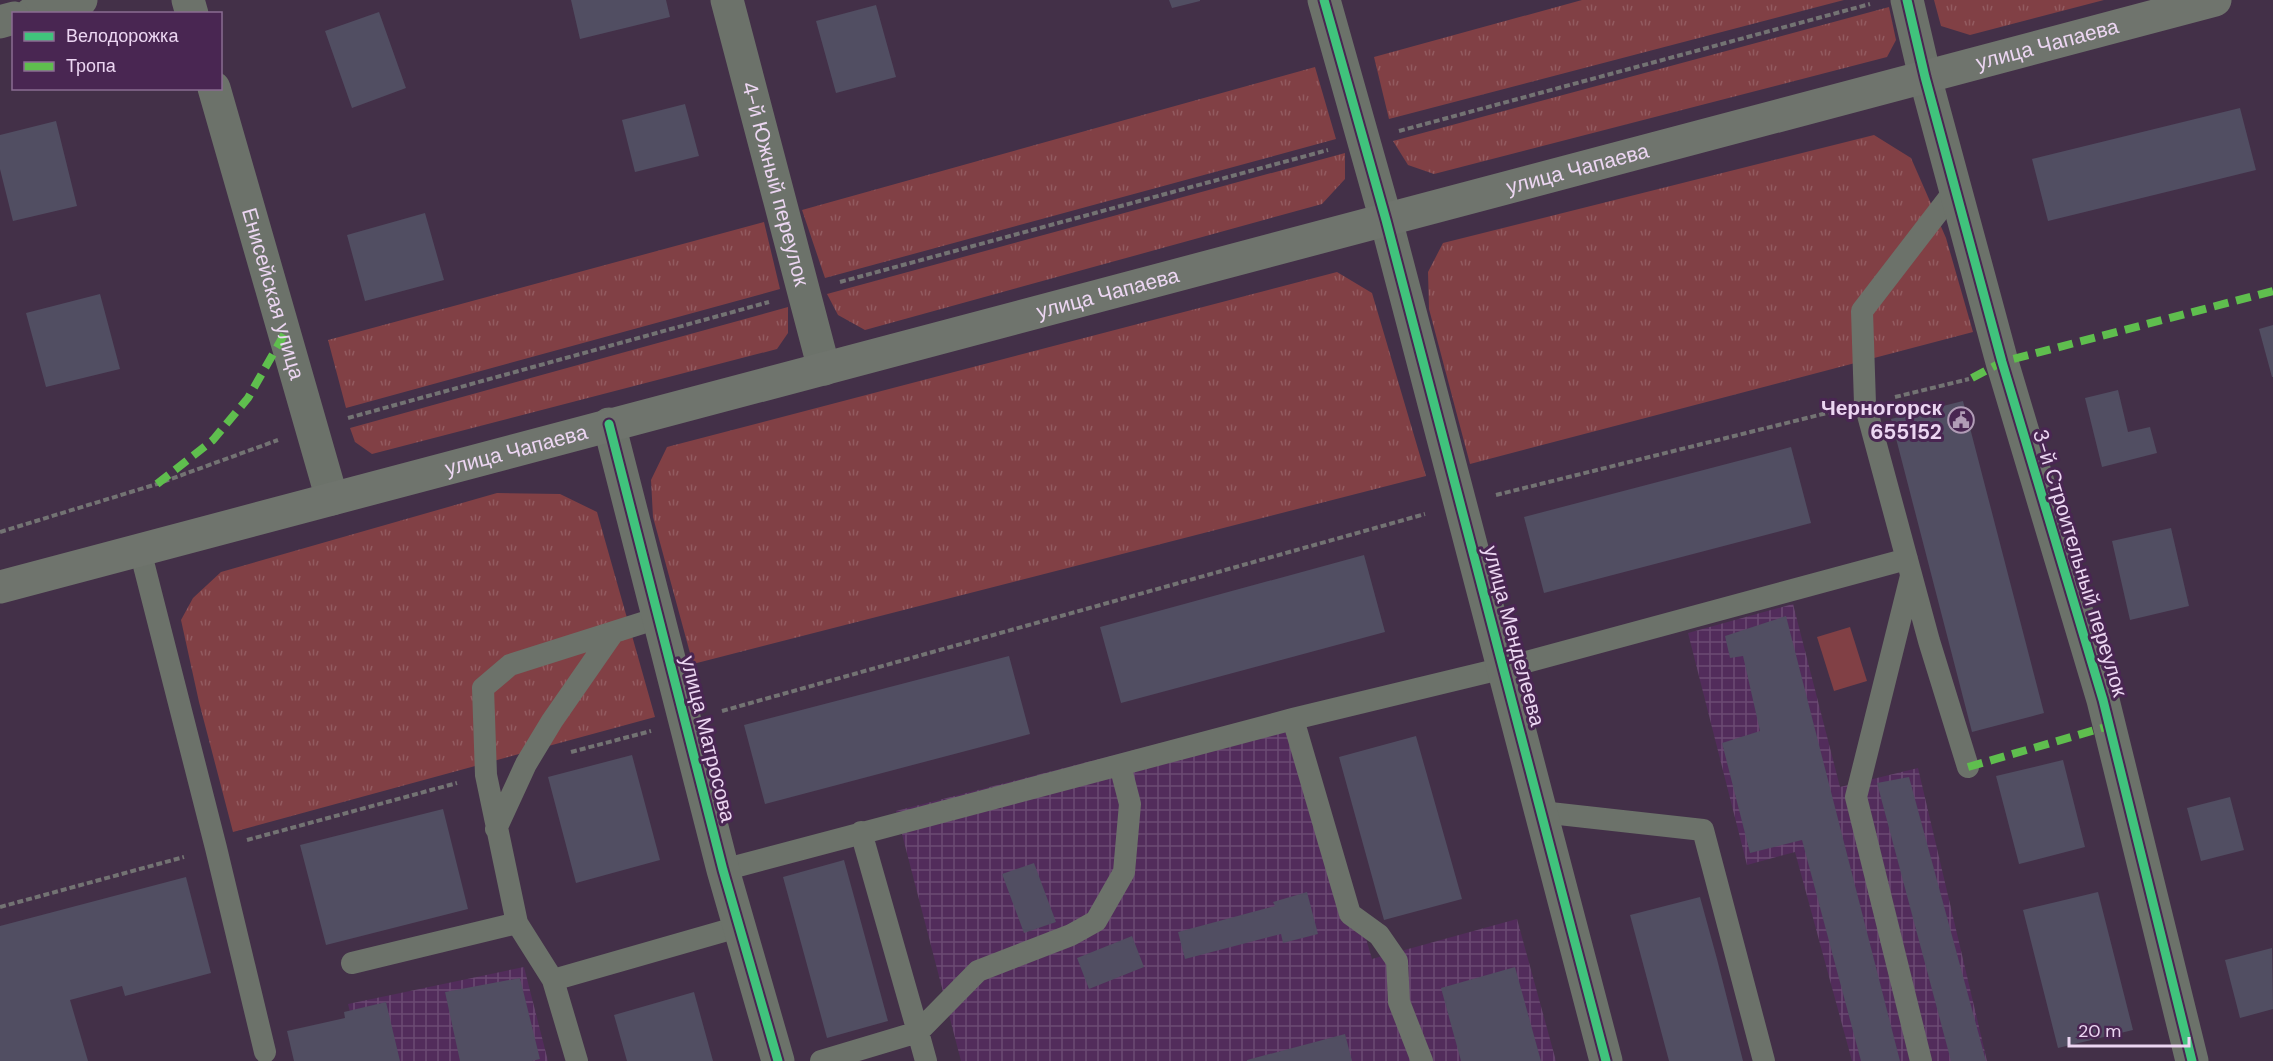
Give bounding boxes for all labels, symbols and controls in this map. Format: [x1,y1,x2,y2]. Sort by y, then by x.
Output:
legend [12,12,222,90]
street label: улица Чапаева [1973,12,2122,77]
text: Велодорожка [66,24,179,48]
text: Тропа [66,54,117,78]
street label: 4-й Южный переулок [735,78,816,290]
street label: улица Чапаева [1503,137,1652,201]
street label: Енисейская улица [235,204,311,383]
street label: улица Чапаева [1033,261,1182,326]
place label: Черногорск 655152 [1821,394,1942,446]
public building icon: Черногорск 655152 [1946,405,1976,435]
street label: улица Чапаева [442,418,591,482]
street label: 3-й Строительный переулок [2026,426,2134,701]
street label: улица Менделеева [1476,543,1552,730]
street label: улица Матросова [674,653,742,825]
scale bar [2069,1010,2189,1048]
text: 20 m [2078,1019,2121,1043]

